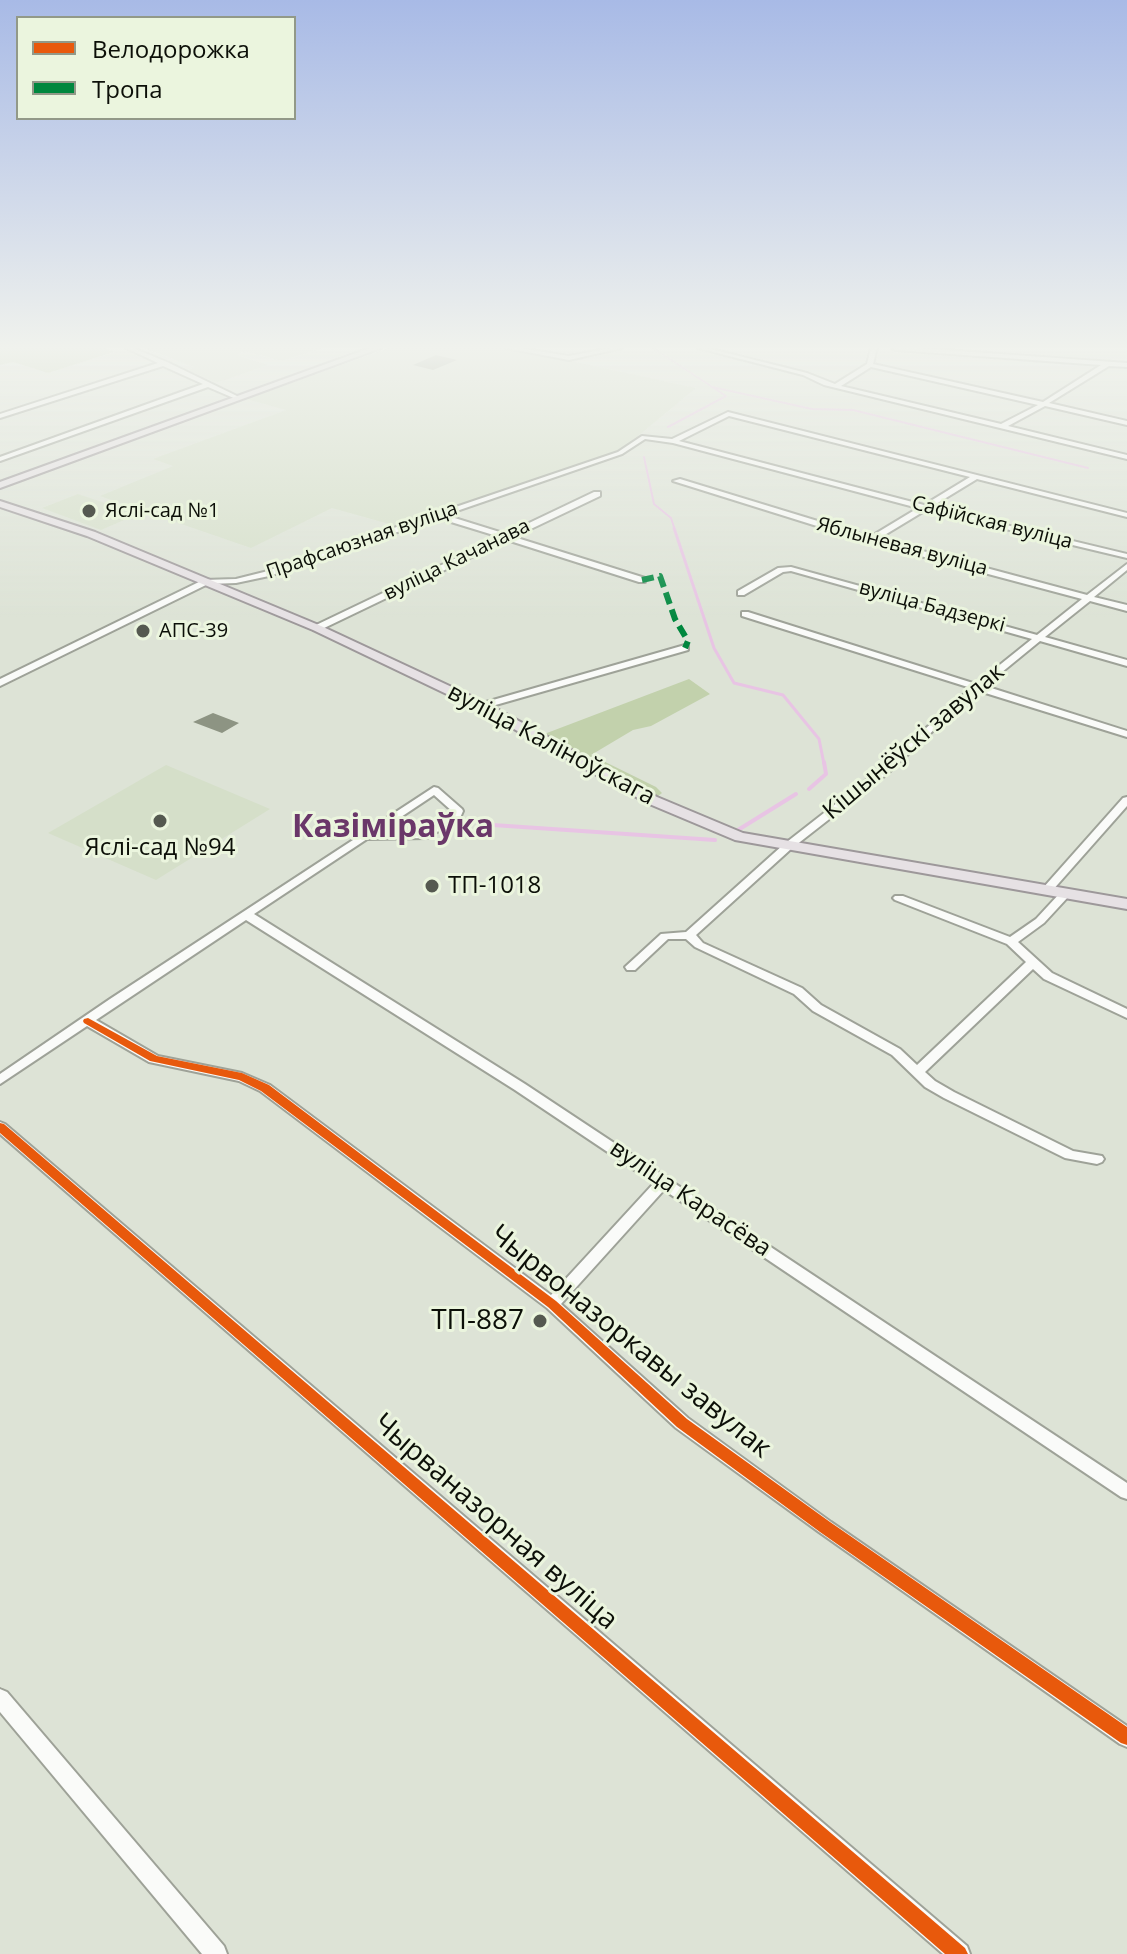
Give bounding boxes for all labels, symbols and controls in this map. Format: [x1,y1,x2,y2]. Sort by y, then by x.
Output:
legend [16,16,296,120]
text: Велодорожка [92,32,250,65]
text: Тропа [92,72,163,105]
street label: Сафійская вуліца [909,491,1075,555]
street label: Прафсаюзная вуліца [263,497,461,585]
place label: Яслі-сад №1 [105,499,219,523]
marker: Яслі-сад №1 [80,502,98,520]
street label: Яблыневая вуліца [814,513,990,581]
street label: вуліца Качанава [380,514,534,606]
street label: вуліца Бадзеркі [856,576,1008,638]
place label: АПС-39 [159,619,228,643]
marker: АПС-39 [134,622,152,640]
street label: Кішынёўскі завулак [818,658,1010,826]
street label: вуліца Каліноўскага [442,678,660,812]
district label: Казіміраўка [292,809,494,847]
marker: Яслі-сад №94 [151,812,169,830]
place label: Яслі-сад №94 [85,834,235,862]
place label: ТП-1018 [448,872,541,900]
marker: ТП-1018 [423,877,441,895]
street label: вуліца Карасёва [604,1134,776,1264]
street label: Чырвоназоркавы завулак [483,1218,777,1466]
place label: ТП-887 [431,1304,524,1338]
marker: ТП-887 [531,1312,549,1330]
street label: Чырваназорная вуліца [366,1407,624,1637]

